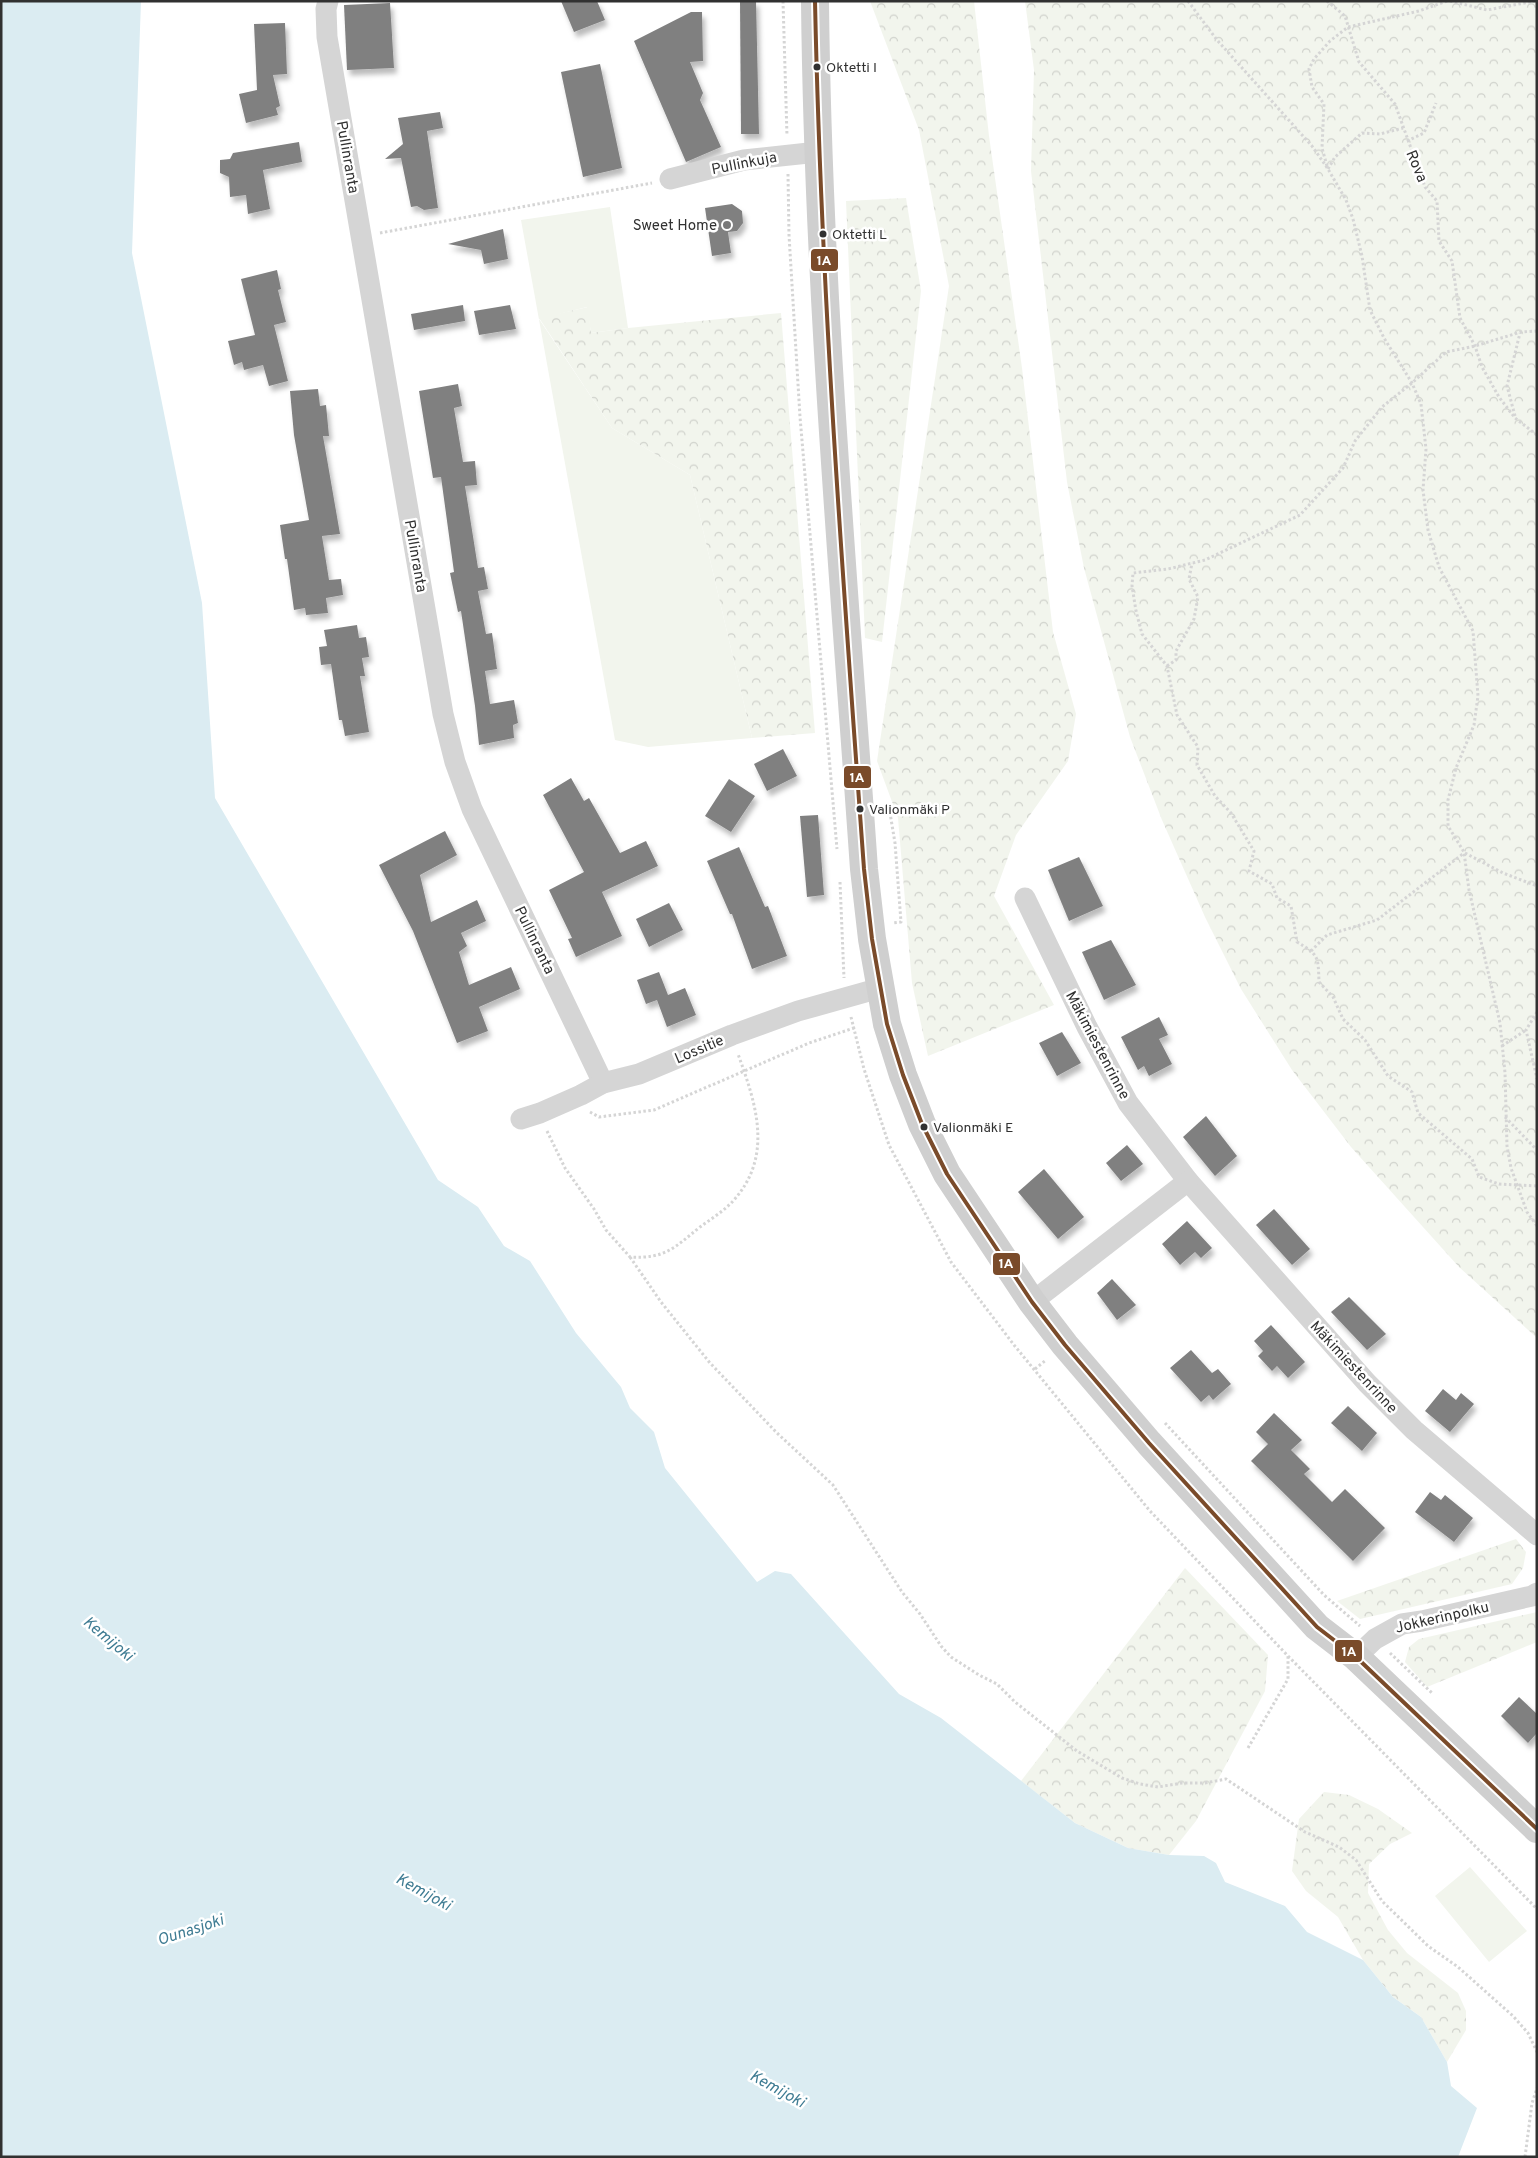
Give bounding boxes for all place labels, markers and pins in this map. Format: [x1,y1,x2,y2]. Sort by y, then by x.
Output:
place label: Oktetti I [826,60,877,77]
marker: Oktetti I [812,62,822,72]
place label: Sweet Home [633,217,717,236]
marker: Sweet Home [721,219,733,231]
place label: Oktetti L [832,227,887,244]
marker: Oktetti L [818,229,828,239]
place label: Valionmäki P [869,802,950,819]
marker: Valionmäki P [855,804,865,814]
place label: Valionmäki E [933,1120,1013,1137]
marker: Valionmäki E [919,1122,929,1132]

